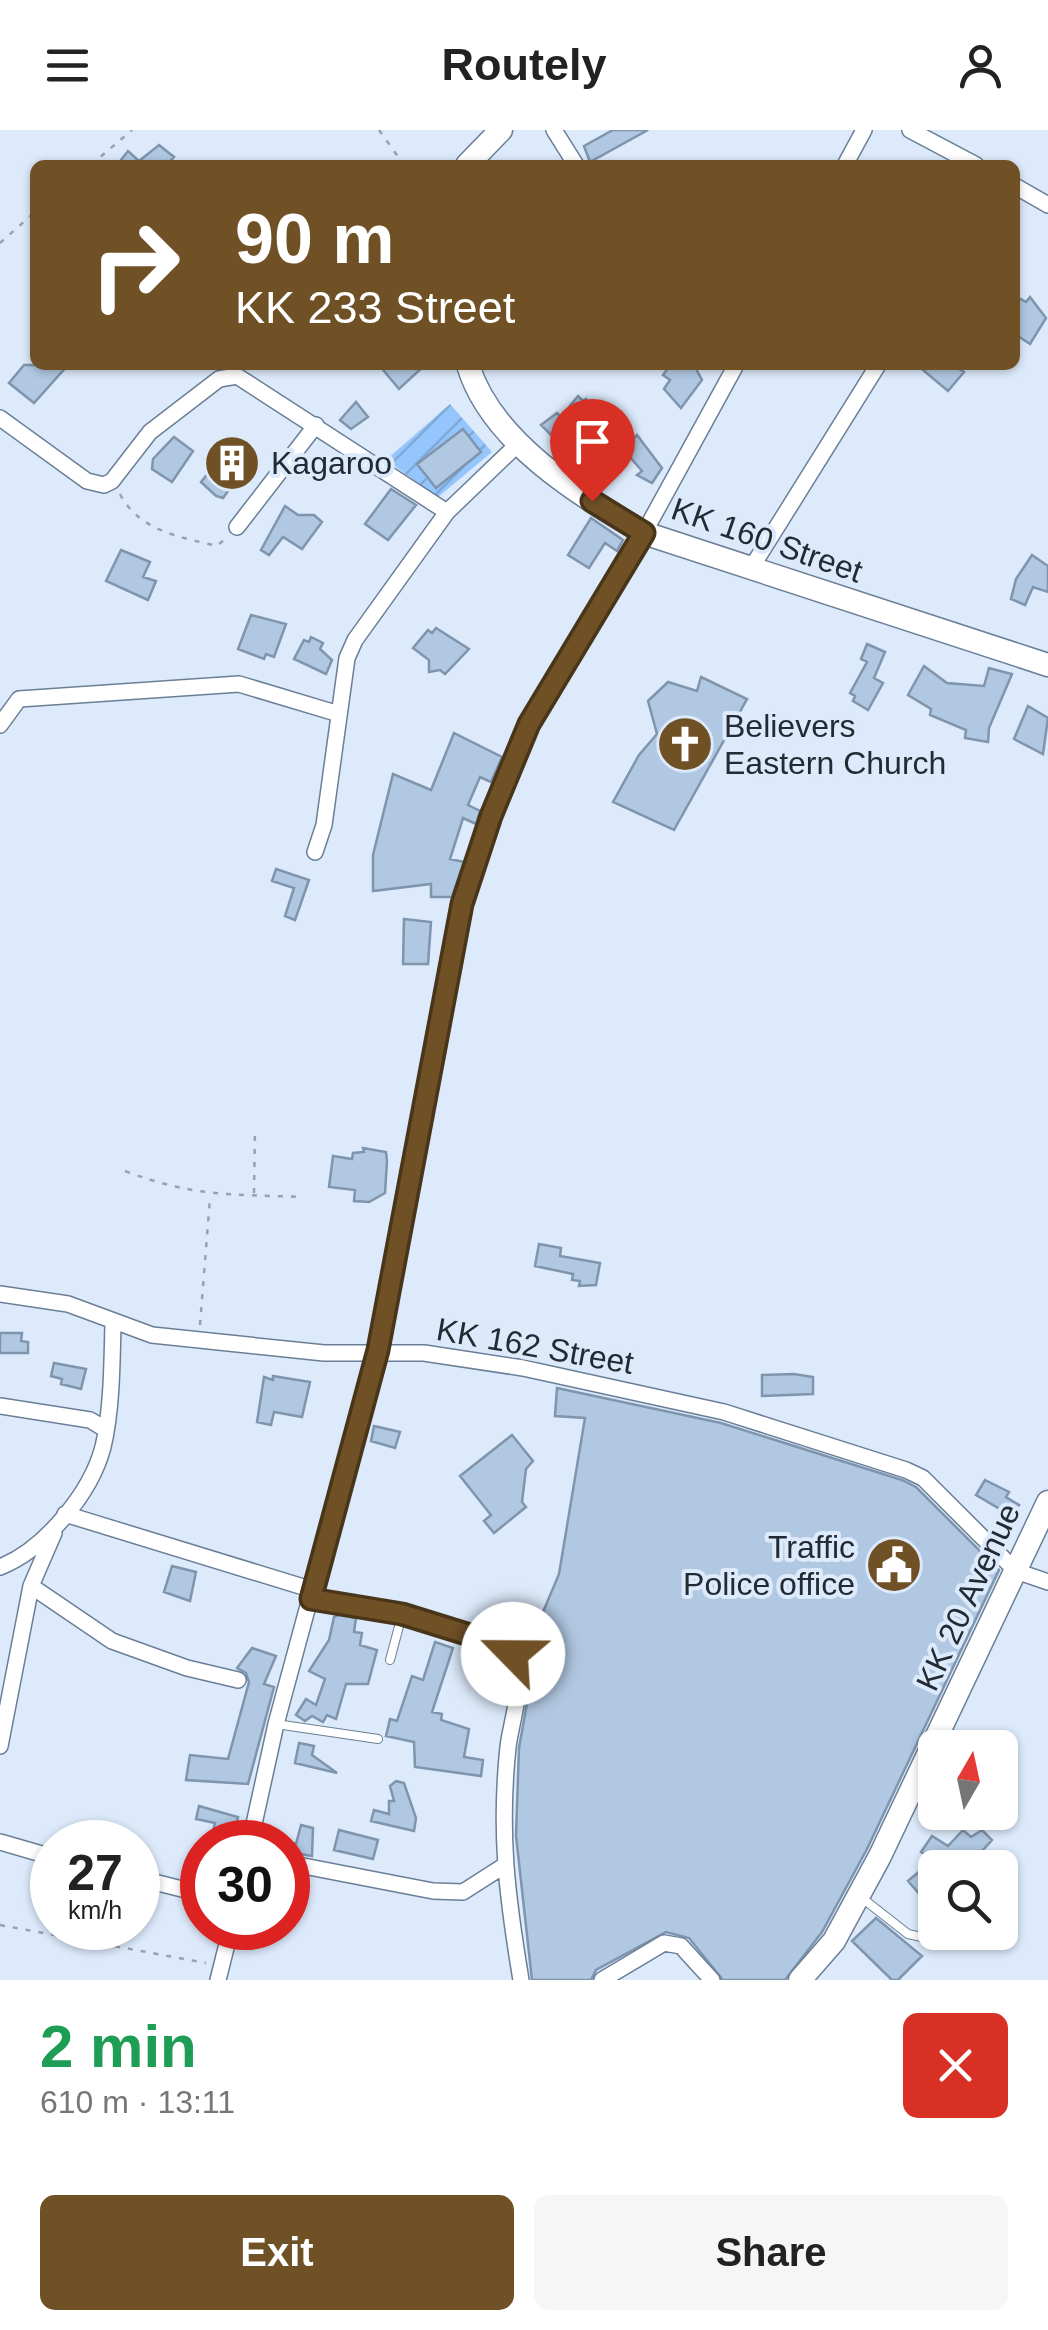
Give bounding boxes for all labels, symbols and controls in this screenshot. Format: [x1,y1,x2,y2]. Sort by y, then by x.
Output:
icon: menu [40,38,95,93]
icon: person [953,38,1008,93]
text: Routely [441,39,607,90]
icon: right [70,200,200,330]
text: 90 m [235,200,395,278]
text: KK 233 Street [235,282,515,333]
pin [550,399,635,502]
icon: arrive [565,414,620,469]
building icon: Kagaroo [202,433,262,493]
place label: Kagaroo [271,445,392,481]
street label: KK 160 Street [667,491,867,589]
place label: Believers Eastern Church [724,708,946,781]
church icon: Believers Eastern Church [655,714,715,774]
street label: KK 162 Street [434,1311,636,1381]
street label: KK 20 Avenue [909,1498,1027,1696]
place label: Traffic Police office [683,1529,855,1602]
public building icon: Traffic Police office [864,1535,924,1595]
position arrow [461,1602,565,1706]
north arrow [918,1730,1018,1830]
map controls [918,1730,1018,1950]
speed limit sign: 30 [180,1820,310,1950]
text: 27 [67,1845,123,1901]
button: search [918,1850,1018,1950]
text: km/h [68,1896,122,1924]
text: 2 min [40,2013,197,2080]
button: close [903,2013,1008,2118]
text: 610 m · 13:11 [40,2084,235,2120]
button: Exit [40,2195,514,2310]
button: Share [534,2195,1008,2310]

